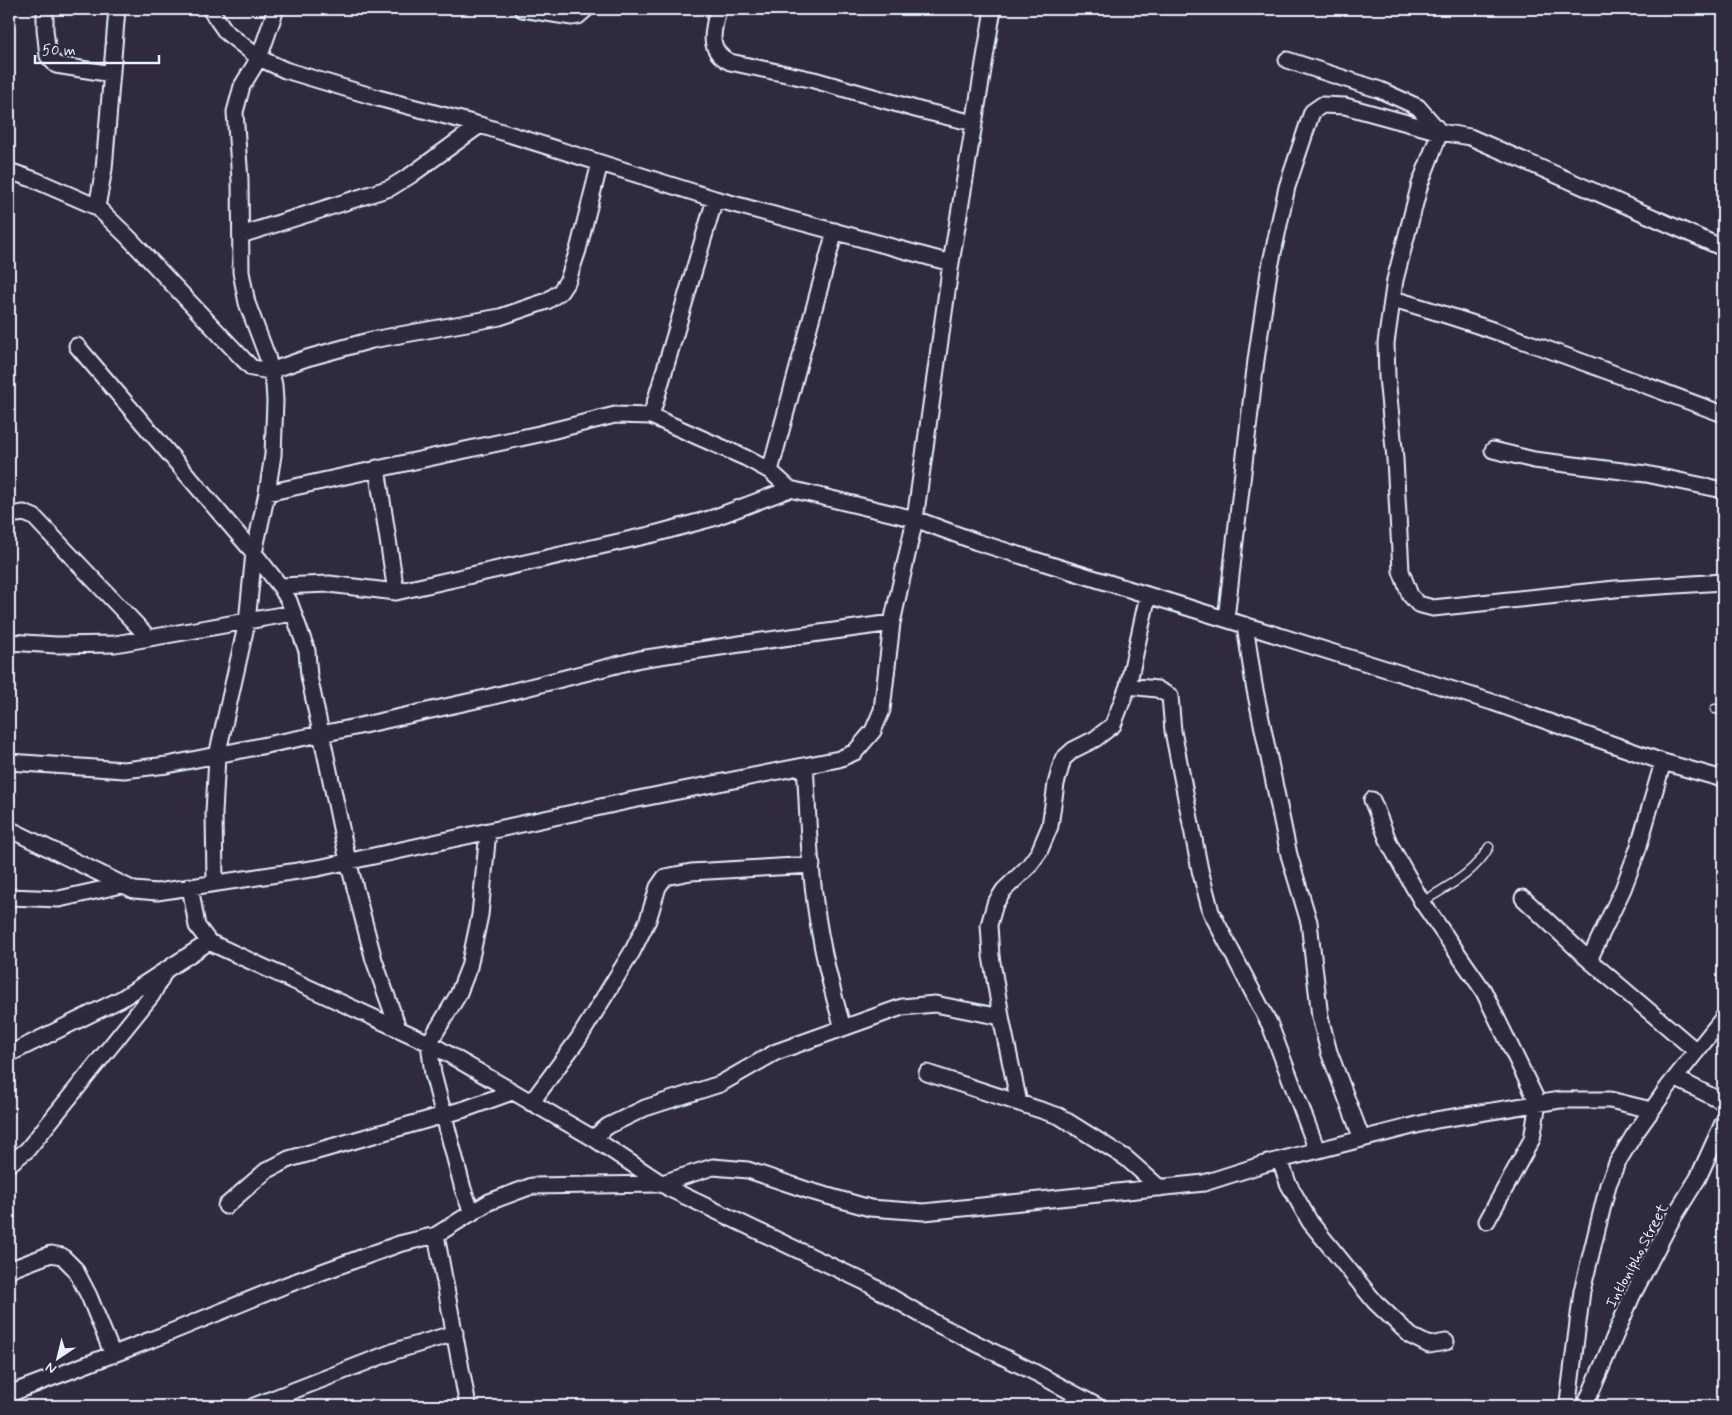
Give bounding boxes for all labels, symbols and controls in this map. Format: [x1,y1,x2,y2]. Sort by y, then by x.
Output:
scale bar [35,32,159,64]
text: 50 m [42,41,76,61]
street label: Intlonipho Street [1601,1199,1674,1311]
north arrow [32,1332,82,1382]
text: N [42,1358,60,1378]

